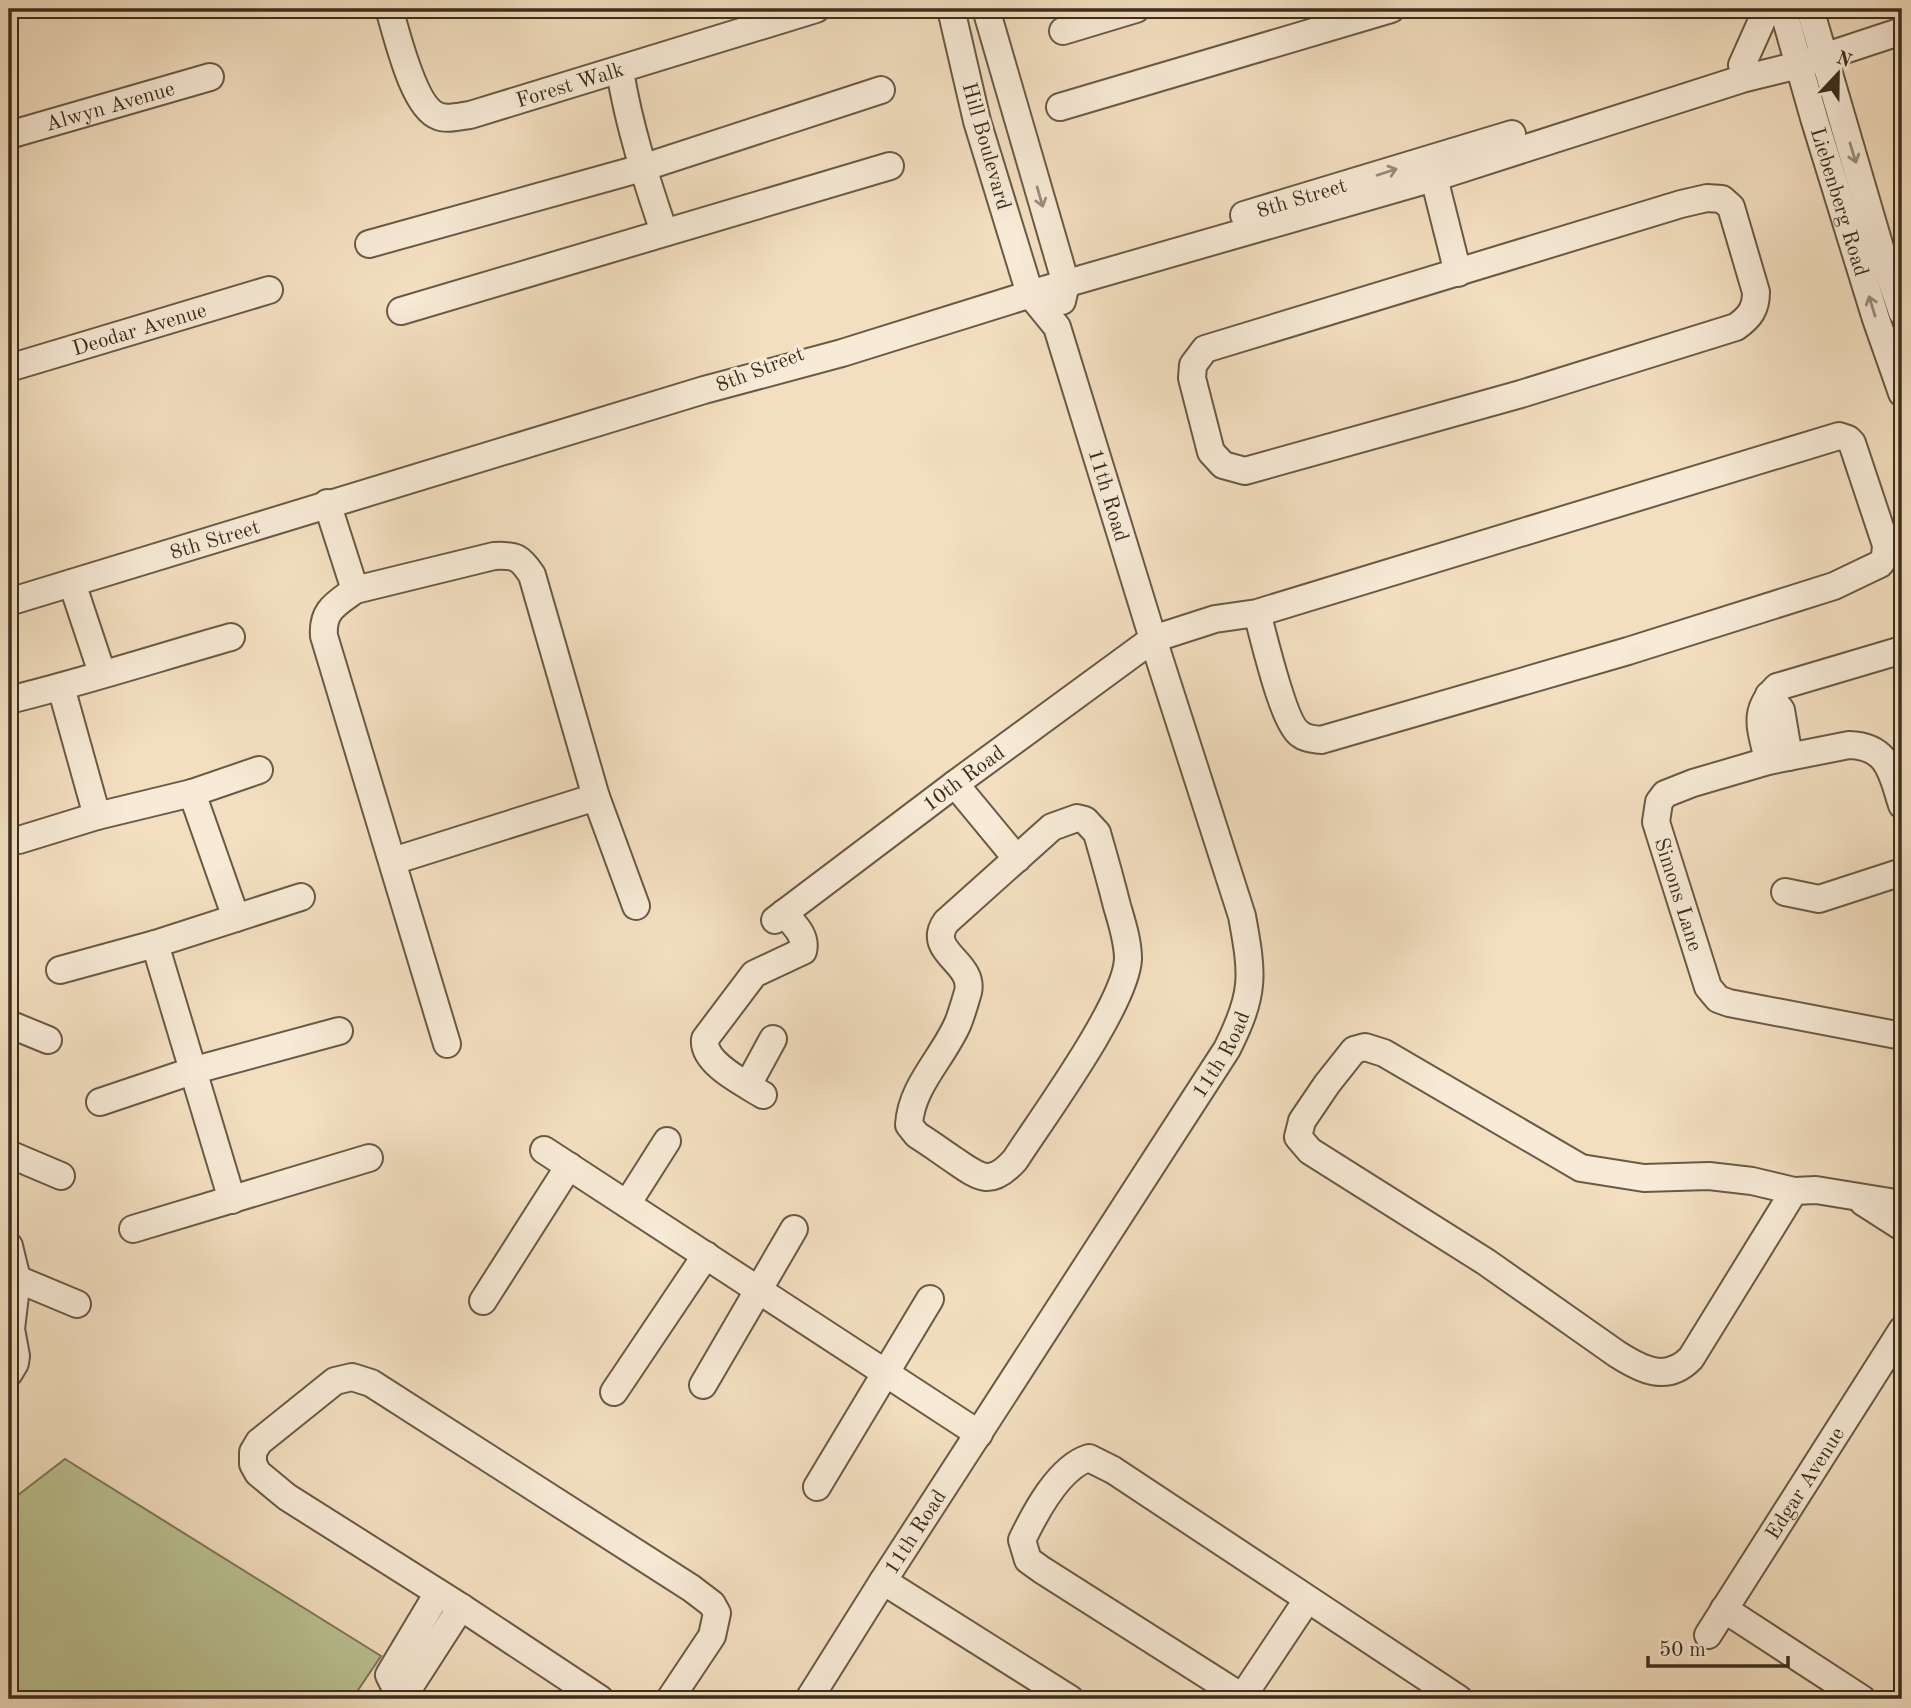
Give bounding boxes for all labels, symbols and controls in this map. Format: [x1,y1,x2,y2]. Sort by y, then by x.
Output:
north arrow [1802,38,1872,108]
text: N [1833,49,1854,72]
street label: Forest Walk [514,59,627,112]
street label: Alwyn Avenue [43,79,177,136]
street label: Hill Boulevard [957,80,1014,212]
street label: Liebenberg Road [1806,125,1871,279]
one-way arrow [1847,142,1860,164]
one-way arrow [1375,165,1397,177]
street label: 8th Street [1255,176,1349,223]
one-way arrow [1034,185,1047,207]
one-way arrow [1864,295,1877,317]
street label: Deodar Avenue [70,300,209,360]
street label: 8th Street [714,344,807,397]
street label: 11th Road [1084,447,1132,544]
street label: 8th Street [168,517,262,564]
street label: 10th Road [920,742,1009,816]
street label: Simons Lane [1650,836,1705,954]
street label: 11th Road [1189,1009,1254,1102]
street label: Edgar Avenue [1763,1424,1849,1544]
street label: 11th Road [881,1487,951,1578]
scale bar [1648,1624,1788,1668]
text: 50 m [1659,1640,1706,1661]

